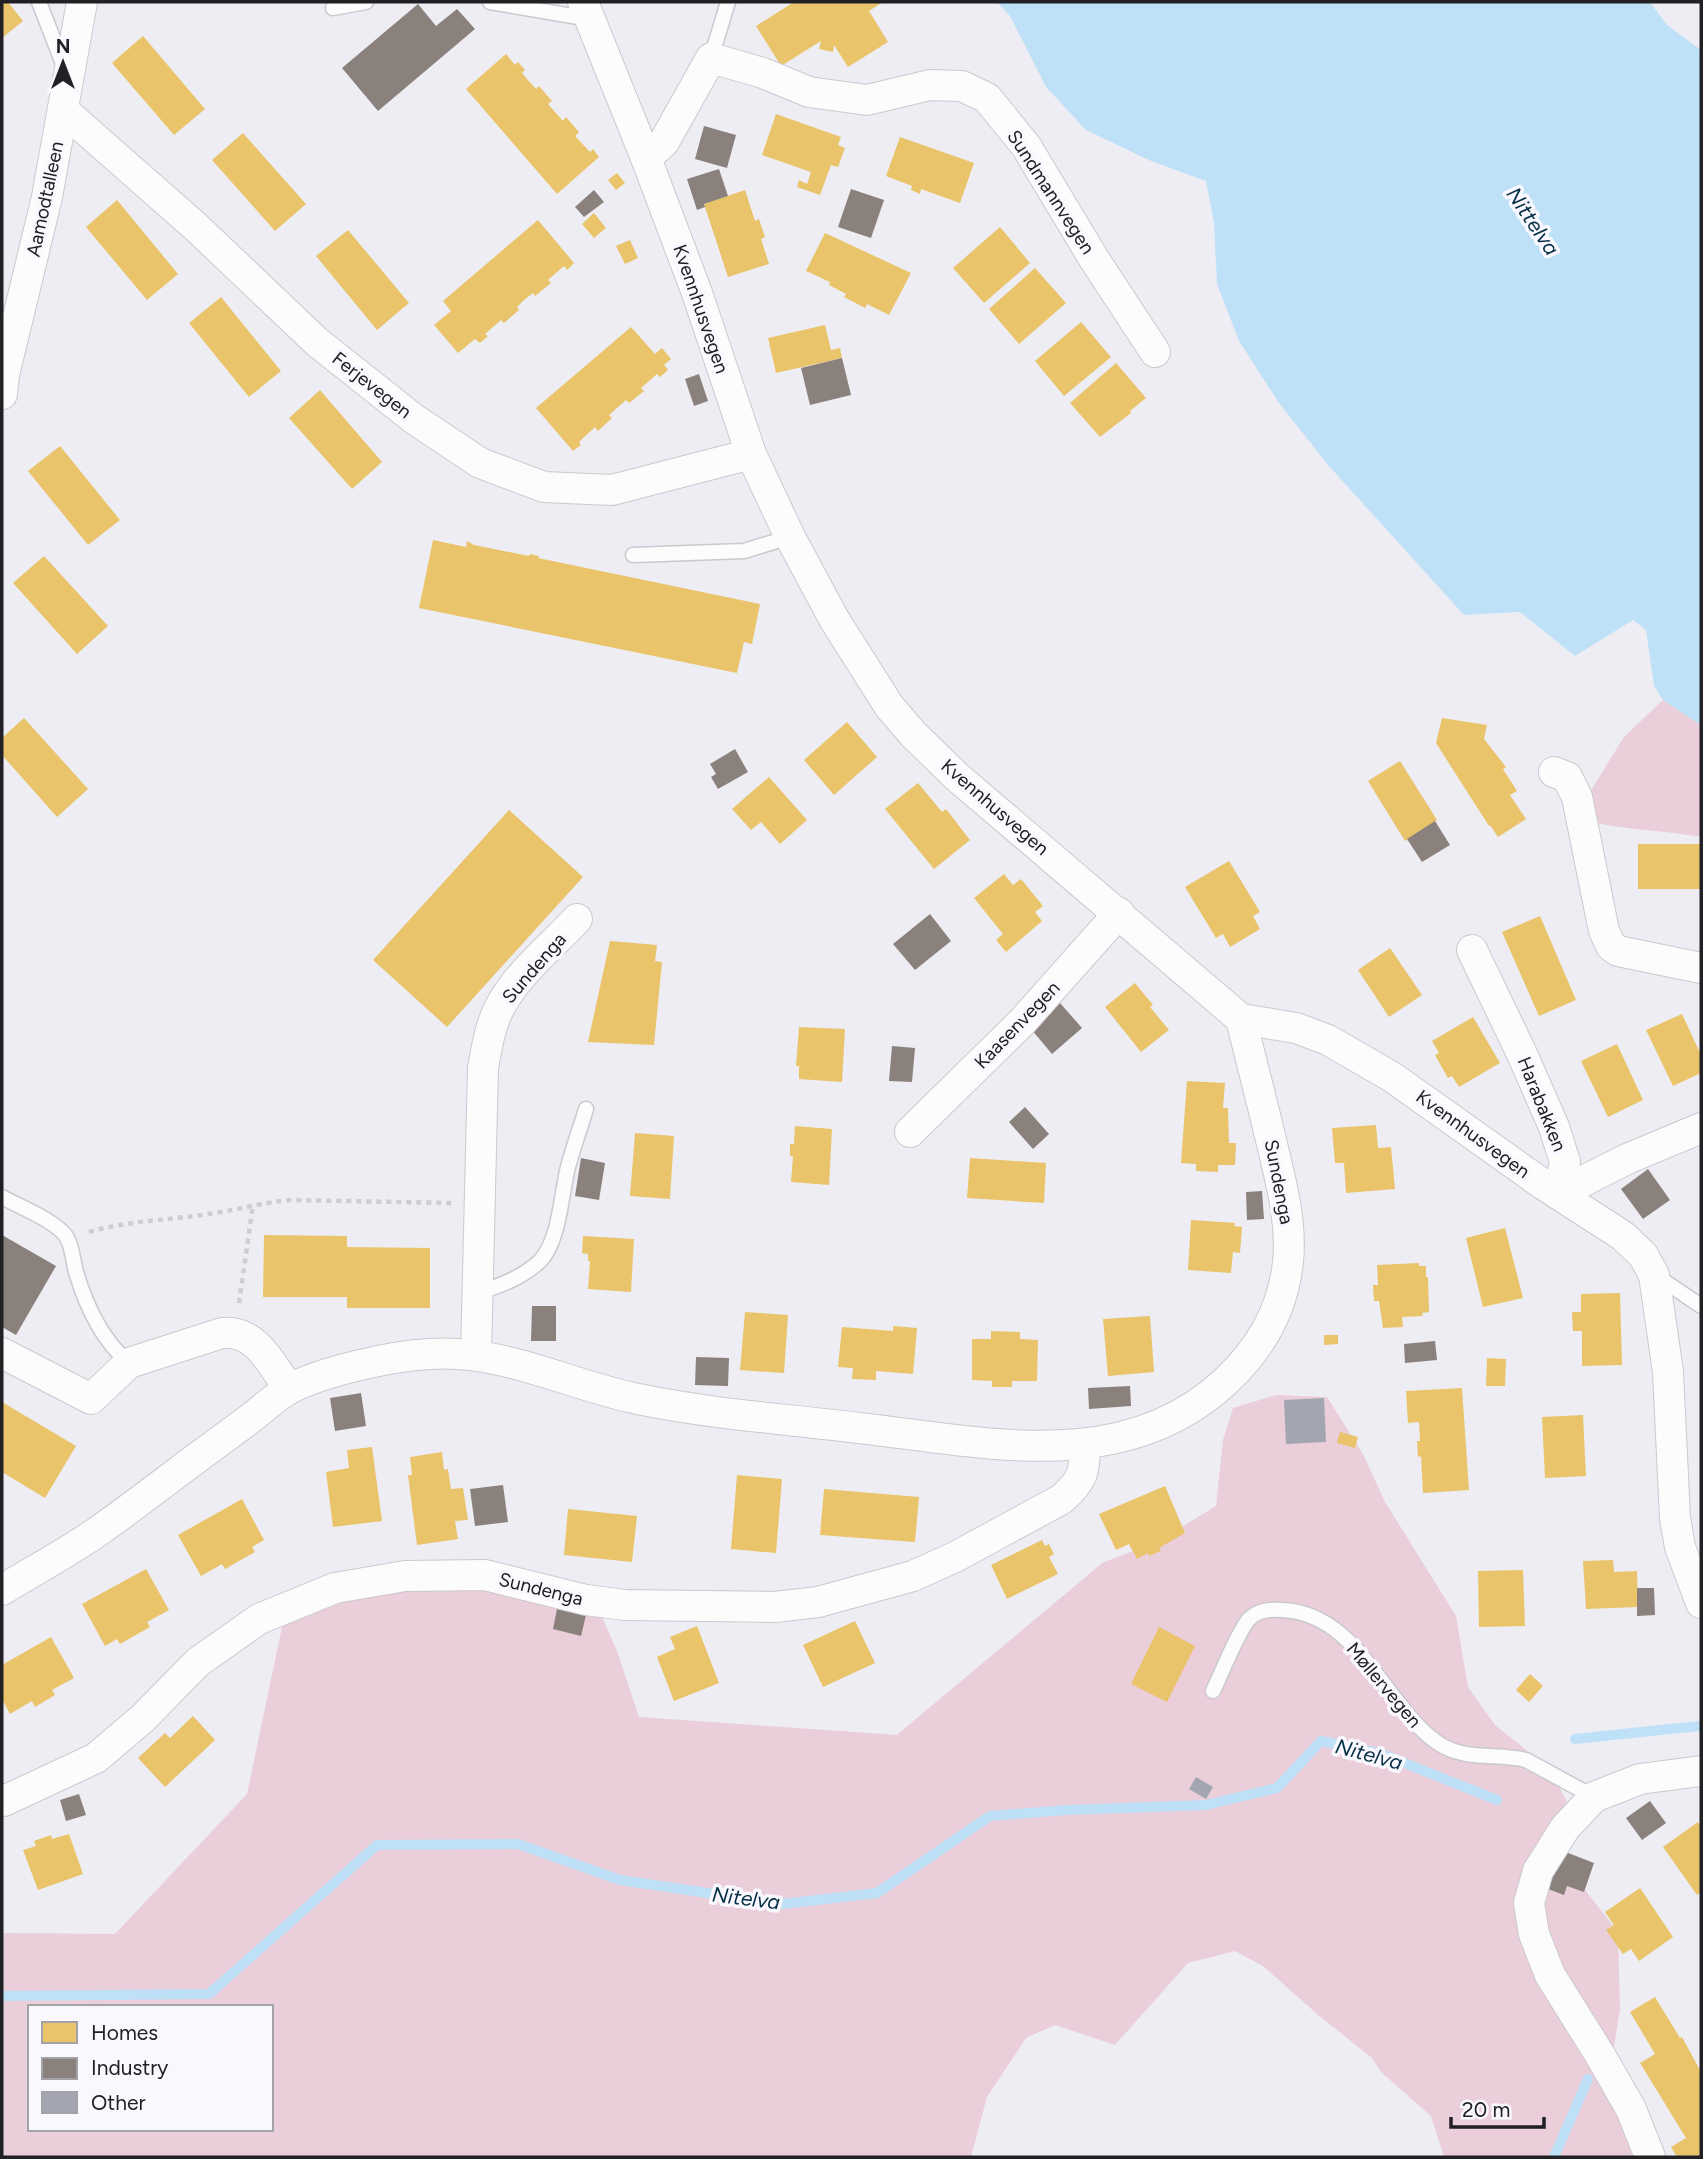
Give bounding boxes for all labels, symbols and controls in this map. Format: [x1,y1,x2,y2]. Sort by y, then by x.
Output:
north arrow [28,28,98,98]
text: N [56,35,70,58]
street label: Sundmannvegen [1002,126,1100,258]
street label: Aamodtalleen [22,139,68,259]
water label: Nittelva [1501,182,1565,260]
street label: Kvennhusvegen [668,241,734,377]
street label: Ferjevegen [328,347,416,423]
street label: Kvennhusvegen [937,754,1053,860]
street label: Sundenga [497,928,571,1008]
street label: Kaasenvegen [970,976,1064,1074]
street label: Harabakken [1513,1053,1571,1155]
street label: Kvennhusvegen [1412,1085,1534,1183]
street label: Sundenga [1260,1138,1298,1226]
street label: Sundenga [497,1567,585,1611]
street label: Møllervegen [1342,1638,1426,1732]
water label: Nitelva [1333,1733,1405,1775]
water label: Nitelva [711,1881,781,1915]
legend [28,2005,273,2131]
text: Homes [91,2020,158,2045]
text: Industry [91,2055,168,2080]
scale bar [1451,2086,1544,2130]
text: Other [91,2090,146,2115]
text: 20 m [1462,2097,1510,2122]

